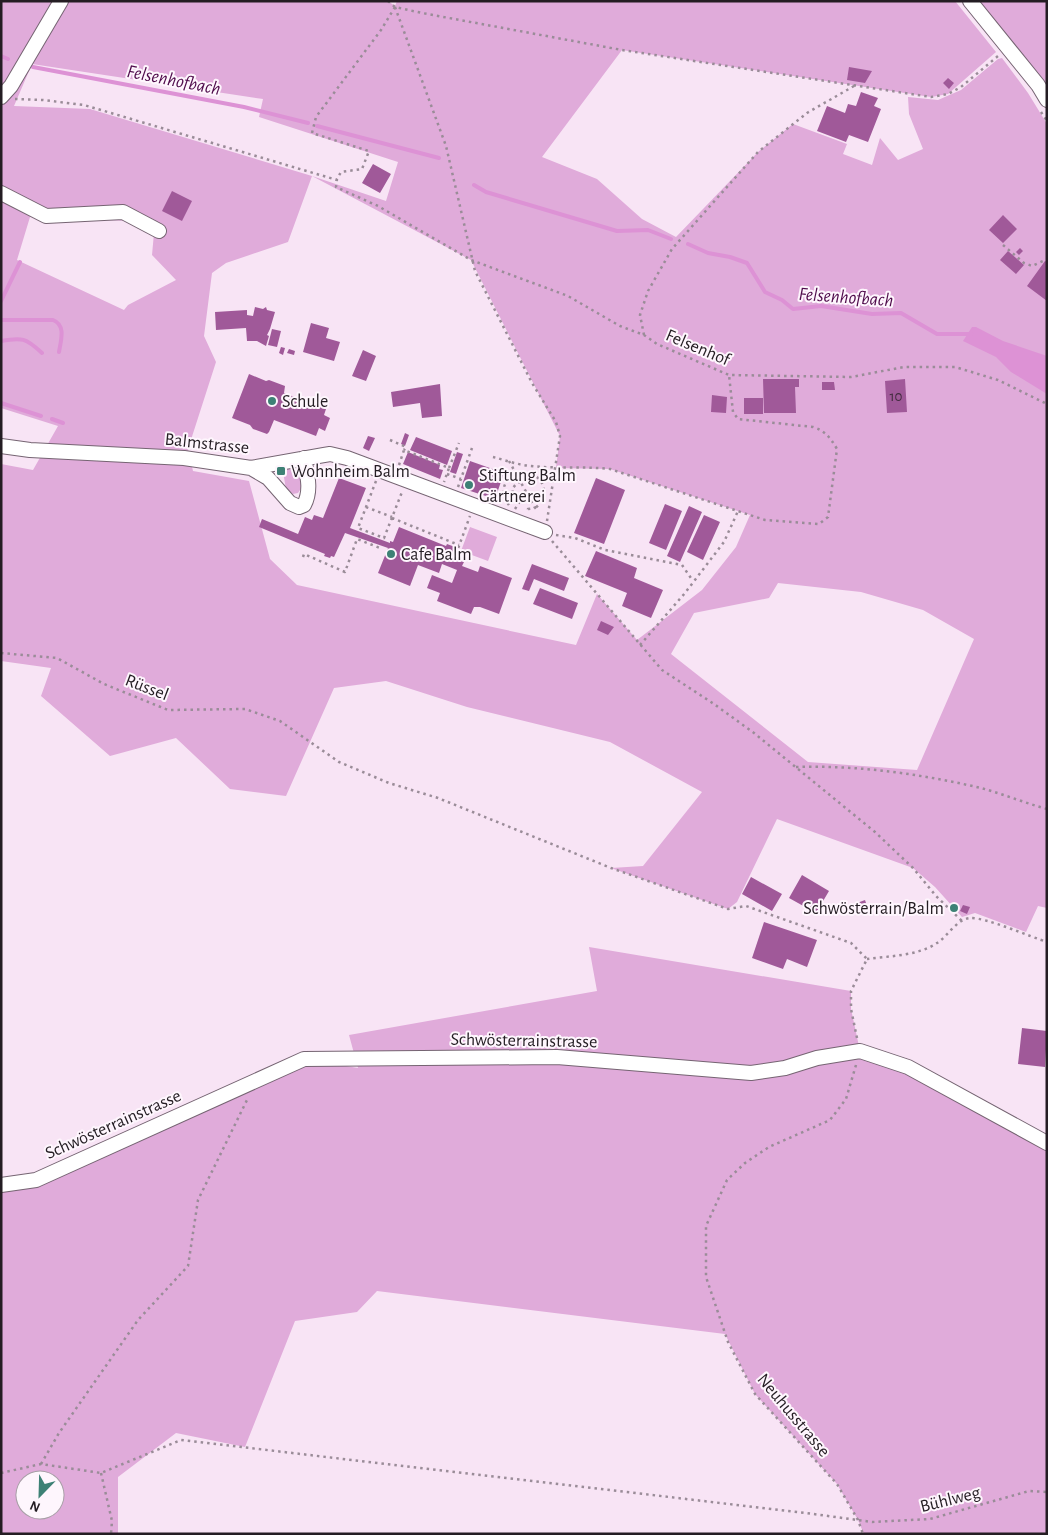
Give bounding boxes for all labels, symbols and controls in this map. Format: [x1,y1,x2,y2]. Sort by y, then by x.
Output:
water label: Felsenhofbach [125,62,222,99]
water label: Felsenhofbach [798,285,894,310]
street label: Felsenhof [663,326,734,370]
house number: 10 [889,389,903,404]
place label: Schule [282,393,328,411]
marker: Schule [266,395,278,407]
street label: Balmstrasse [164,431,250,457]
place label: Wohnheim Balm [291,463,410,481]
marker: Wohnheim Balm [275,465,287,477]
place label: Stiftung Balm Gärtnerei [479,467,576,506]
marker: Stiftung Balm Gärtnerei [463,479,475,491]
place label: Cafe Balm [401,546,472,564]
marker: Cafe Balm [385,548,397,560]
street label: Rüssel [122,671,171,704]
place label: Schwösterrain/Balm [803,900,944,918]
marker: Schwösterrain/Balm [948,902,960,914]
street label: Schwösterrainstrasse [451,1031,597,1051]
street label: Schwösterrainstrasse [43,1087,184,1163]
street label: Neuhusstrasse [753,1371,833,1461]
north arrow [15,1470,65,1520]
street label: Bühlweg [918,1484,982,1516]
text: N [28,1498,43,1514]

